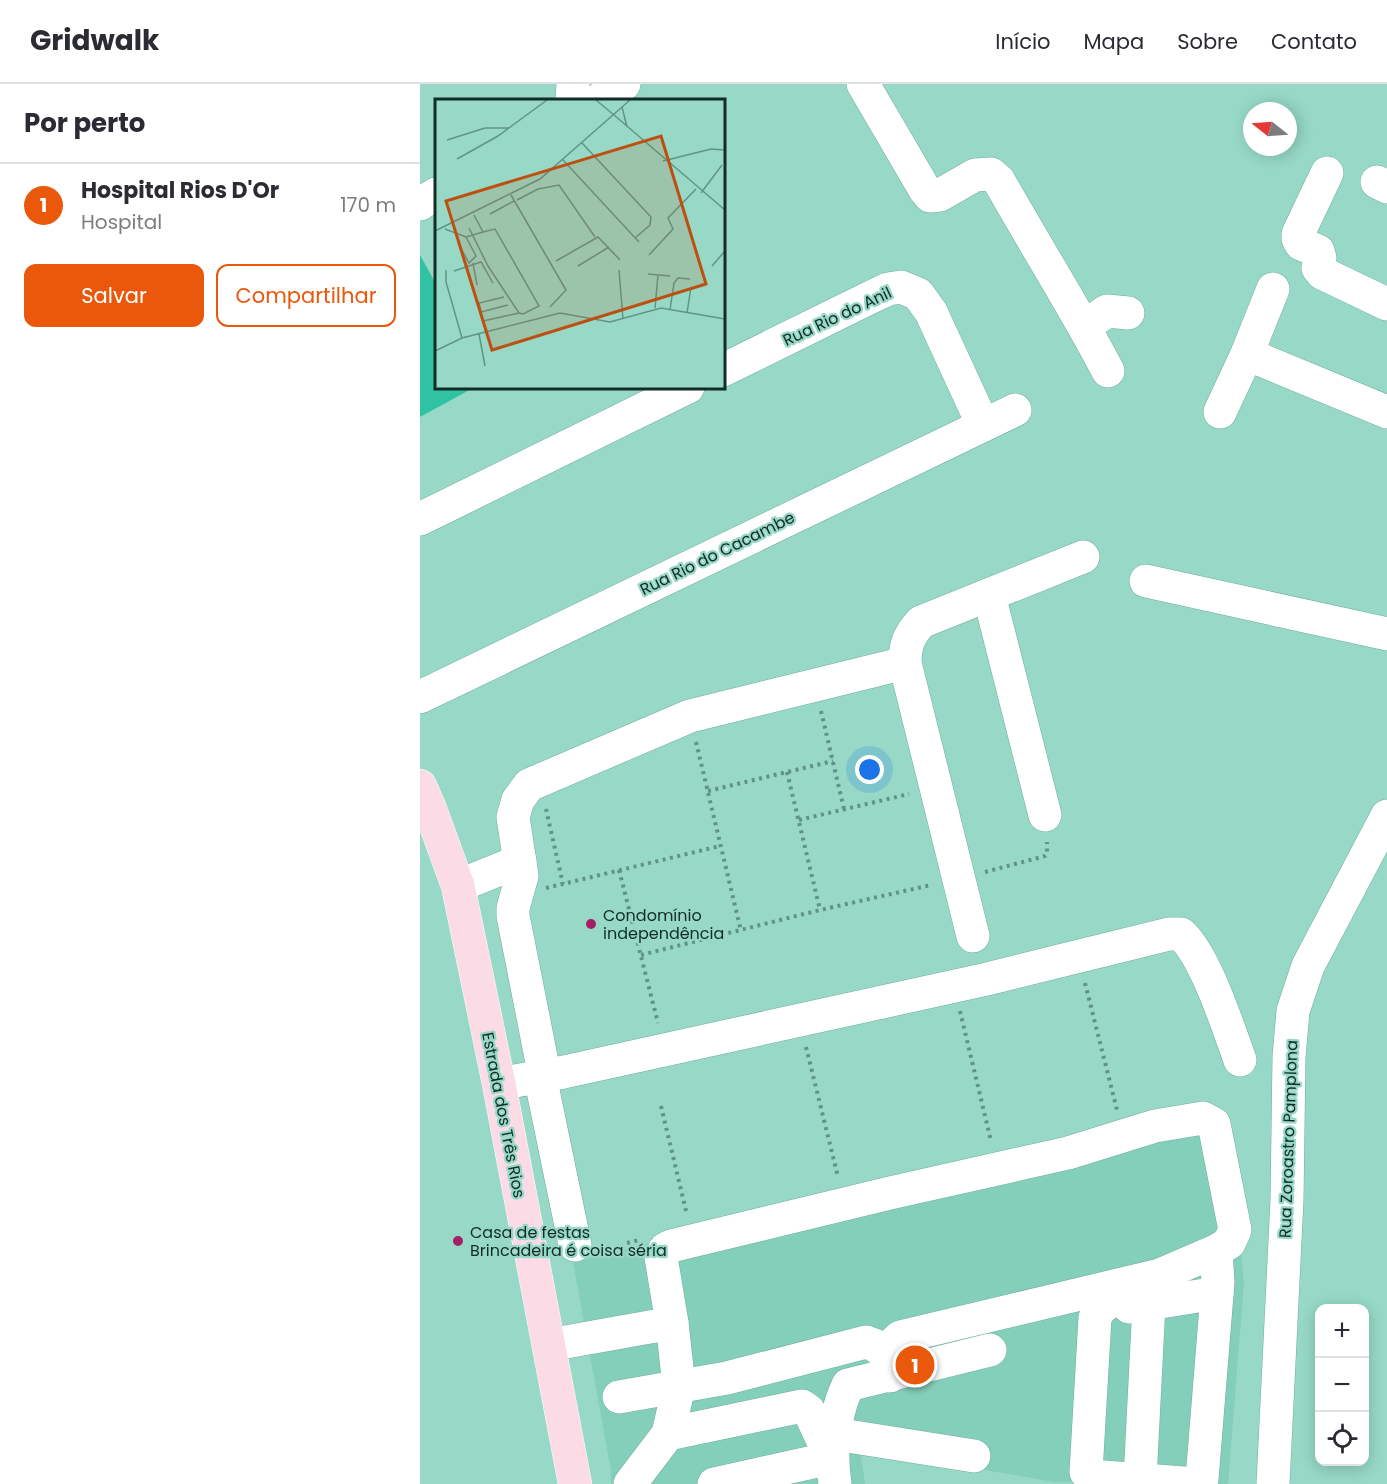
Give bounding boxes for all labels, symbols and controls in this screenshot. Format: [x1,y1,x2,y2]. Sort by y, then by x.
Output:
text: Gridwalk [30,21,159,60]
text: Início [995,27,1050,56]
text: Mapa [1083,27,1144,56]
text: Sobre [1177,27,1238,56]
text: Contato [1271,27,1357,56]
inset map [435,99,724,388]
north arrow [1243,102,1297,156]
text: Por perto [24,105,145,141]
text: Hospital Rios D'Or [81,175,279,206]
text: 1 [40,191,47,219]
text: 170 m [340,191,396,219]
text: Hospital [81,208,162,236]
button: Salvar [24,264,204,327]
button: Compartilhar [216,264,396,327]
street label: Rua Rio do Anil [779,281,895,352]
street label: Rua Rio do Cacambe [636,506,798,601]
your location [855,755,884,784]
place label: Condomínio independência [603,904,724,945]
marker: Condomínio independência [584,917,598,931]
street label: Estrada dos Três Rios [476,1030,531,1200]
street label: Rua Zoroastro Pamplona [1274,1040,1303,1238]
place label: Casa de festas Brincadeira é coisa séria [470,1221,667,1262]
marker: Casa de festas Brincadeira é coisa séria [451,1234,465,1248]
map controls [1315,1304,1369,1466]
button: + [1315,1304,1369,1358]
pin: 1 [896,1342,934,1388]
button: − [1315,1358,1369,1412]
button: locate [1315,1412,1369,1466]

